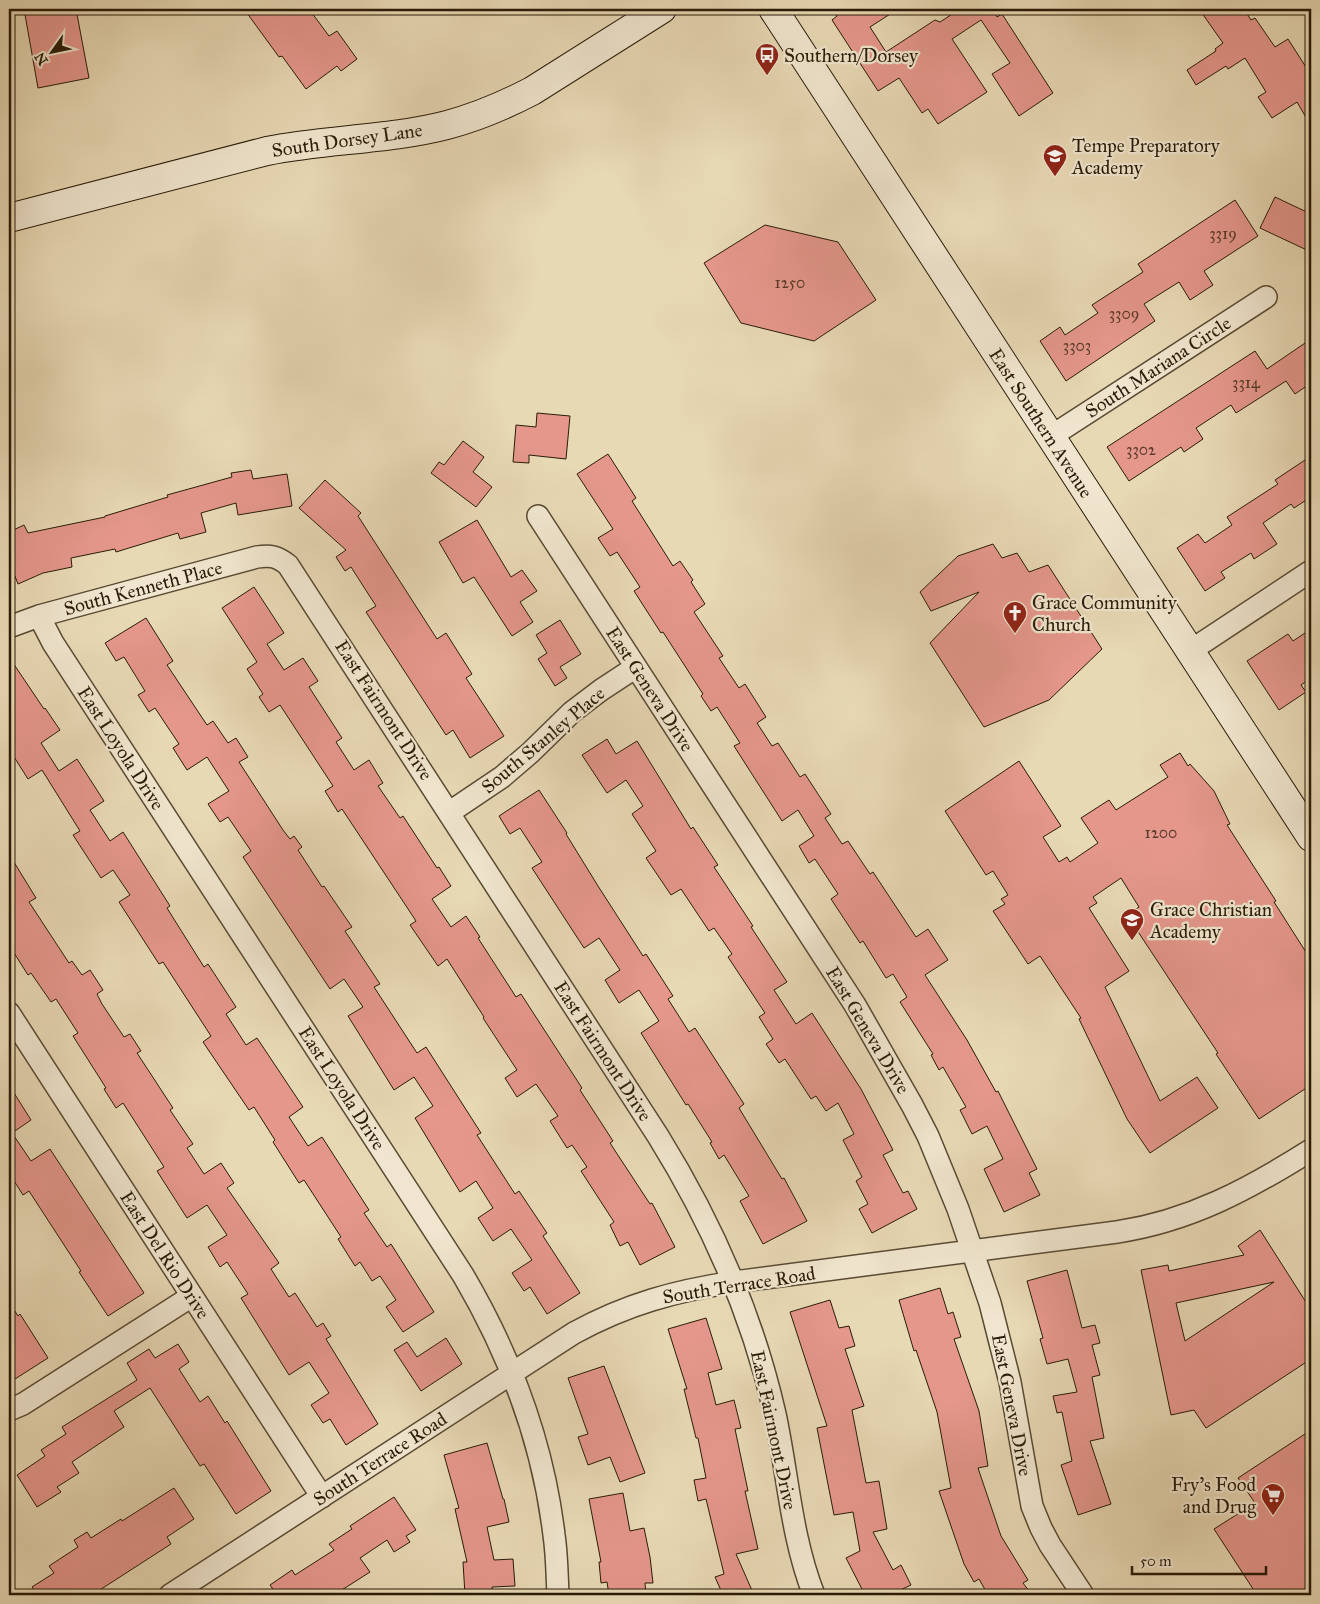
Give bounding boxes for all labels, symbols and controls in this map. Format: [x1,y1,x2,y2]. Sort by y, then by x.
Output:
north arrow [28,28,78,78]
bus stop icon: Southern/Dorsey [754,42,780,76]
place label: Southern/Dorsey [784,44,919,67]
text: N [31,49,52,68]
street label: South Dorsey Lane [270,118,424,162]
place label: Tempe Preparatory Academy [1071,134,1221,179]
school or university icon: Tempe Preparatory Academy [1042,143,1068,177]
house number: 3319 [1209,224,1237,243]
house number: 1250 [775,273,805,292]
house number: 3309 [1109,304,1139,323]
street label: South Mariana Circle [1081,311,1235,423]
house number: 3303 [1063,336,1091,355]
street label: East Southern Avenue [984,344,1098,502]
house number: 3314 [1232,373,1261,392]
house number: 3302 [1126,440,1156,459]
street label: South Kenneth Place [61,556,225,620]
place label: Grace Community Church [1032,591,1178,636]
church icon: Grace Community Church [1002,600,1028,634]
street label: East Geneva Drive [601,622,699,756]
street label: East Fairmont Drive [330,636,438,784]
street label: East Loyola Drive [73,682,170,814]
street label: South Stanley Place [477,682,609,798]
house number: 1200 [1145,823,1177,842]
place label: Grace Christian Academy [1149,898,1272,943]
school or university icon: Grace Christian Academy [1119,907,1145,941]
street label: East Geneva Drive [821,962,915,1098]
street label: East Fairmont Drive [549,977,657,1125]
street label: East Loyola Drive [294,1022,391,1154]
street label: East Del Rio Drive [115,1187,215,1323]
street label: South Terrace Road [661,1261,817,1308]
street label: East Geneva Drive [987,1332,1037,1478]
street label: East Fairmont Drive [746,1348,802,1512]
street label: South Terrace Road [309,1407,451,1511]
place label: Fry's Food and Drug [1171,1473,1256,1519]
supermarket icon: Fry's Food and Drug [1260,1482,1286,1516]
scale bar [1132,1544,1266,1576]
text: 50 m [1140,1552,1172,1570]

